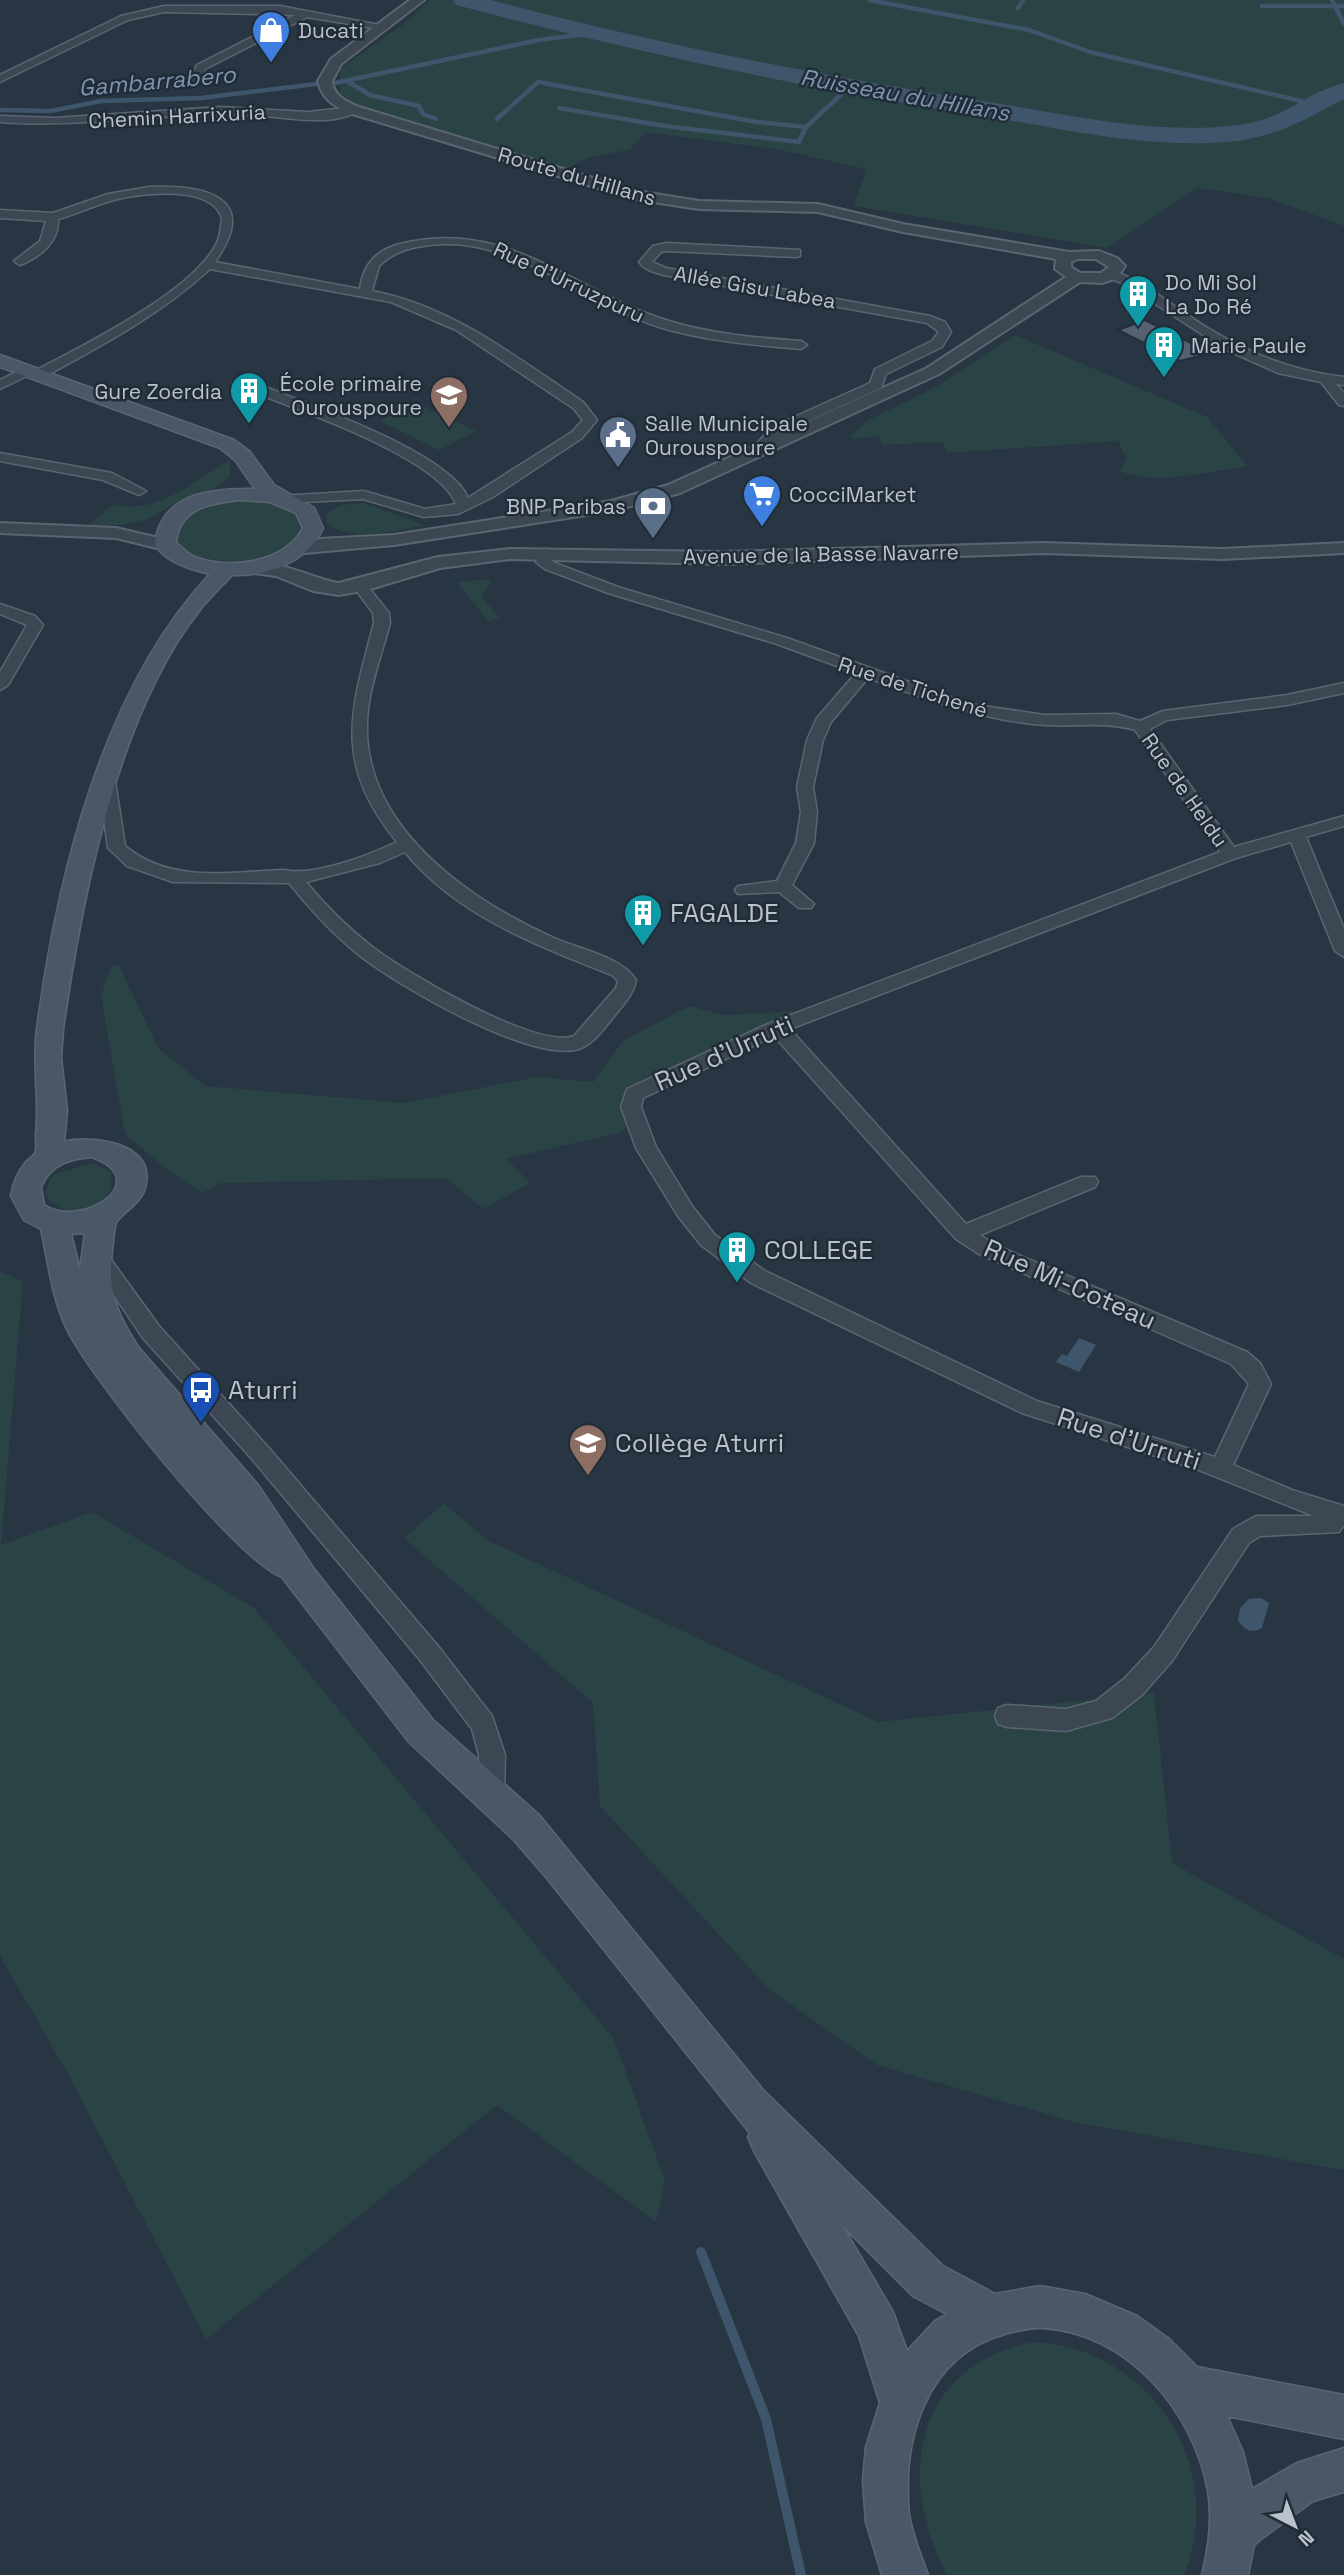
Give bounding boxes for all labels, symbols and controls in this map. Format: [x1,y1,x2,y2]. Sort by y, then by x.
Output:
shop icon: Ducati [250,9,292,64]
place label: Ducati [298,17,364,44]
water label: Gambarrabero [77,59,237,103]
water label: Ruisseau du Hillans [798,62,1012,128]
street label: Chemin Harrixuria [88,98,266,134]
street label: Route du Hillans [495,141,659,211]
street label: Rue d'Urruzpuru [489,235,649,329]
street label: Allée Gisu Labea [672,259,838,315]
place label: Do Mi Sol La Do Ré [1165,269,1257,320]
building icon: Do Mi Sol La Do Ré [1117,273,1159,328]
building icon: Marie Paule [1143,324,1185,379]
place label: Marie Paule [1191,332,1307,359]
building icon: Gure Zoerdia [228,370,270,425]
place label: École primaire Ourouspoure [280,370,422,421]
school or university icon: École primaire Ourouspoure [428,374,470,429]
place label: Gure Zoerdia [94,378,222,405]
place label: Salle Municipale Ourouspoure [645,410,808,461]
public building icon: Salle Municipale Ourouspoure [597,414,639,469]
supermarket icon: CocciMarket [741,473,783,528]
place label: CocciMarket [789,481,916,508]
bank icon: BNP Paribas [632,485,674,540]
place label: BNP Paribas [506,493,626,520]
street label: Avenue de la Basse Navarre [683,538,959,570]
street label: Rue de Tichené [835,650,991,724]
street label: Rue de Heldu [1136,728,1234,852]
building icon: FAGALDE [622,892,664,947]
place label: FAGALDE [670,896,779,930]
street label: Rue d'Urruti [649,1007,799,1099]
building icon: COLLEGE [716,1229,758,1284]
street label: Rue Mi-Coteau [979,1231,1161,1337]
place label: COLLEGE [764,1233,873,1267]
bus stop icon: Aturri [180,1369,222,1424]
place label: Aturri [228,1373,298,1407]
street label: Rue d'Urruti [1053,1400,1205,1478]
school or university icon: Collège Aturri [567,1422,609,1477]
place label: Collège Aturri [615,1426,784,1460]
north arrow [1260,2491,1330,2561]
text: N [1293,2525,1319,2552]

